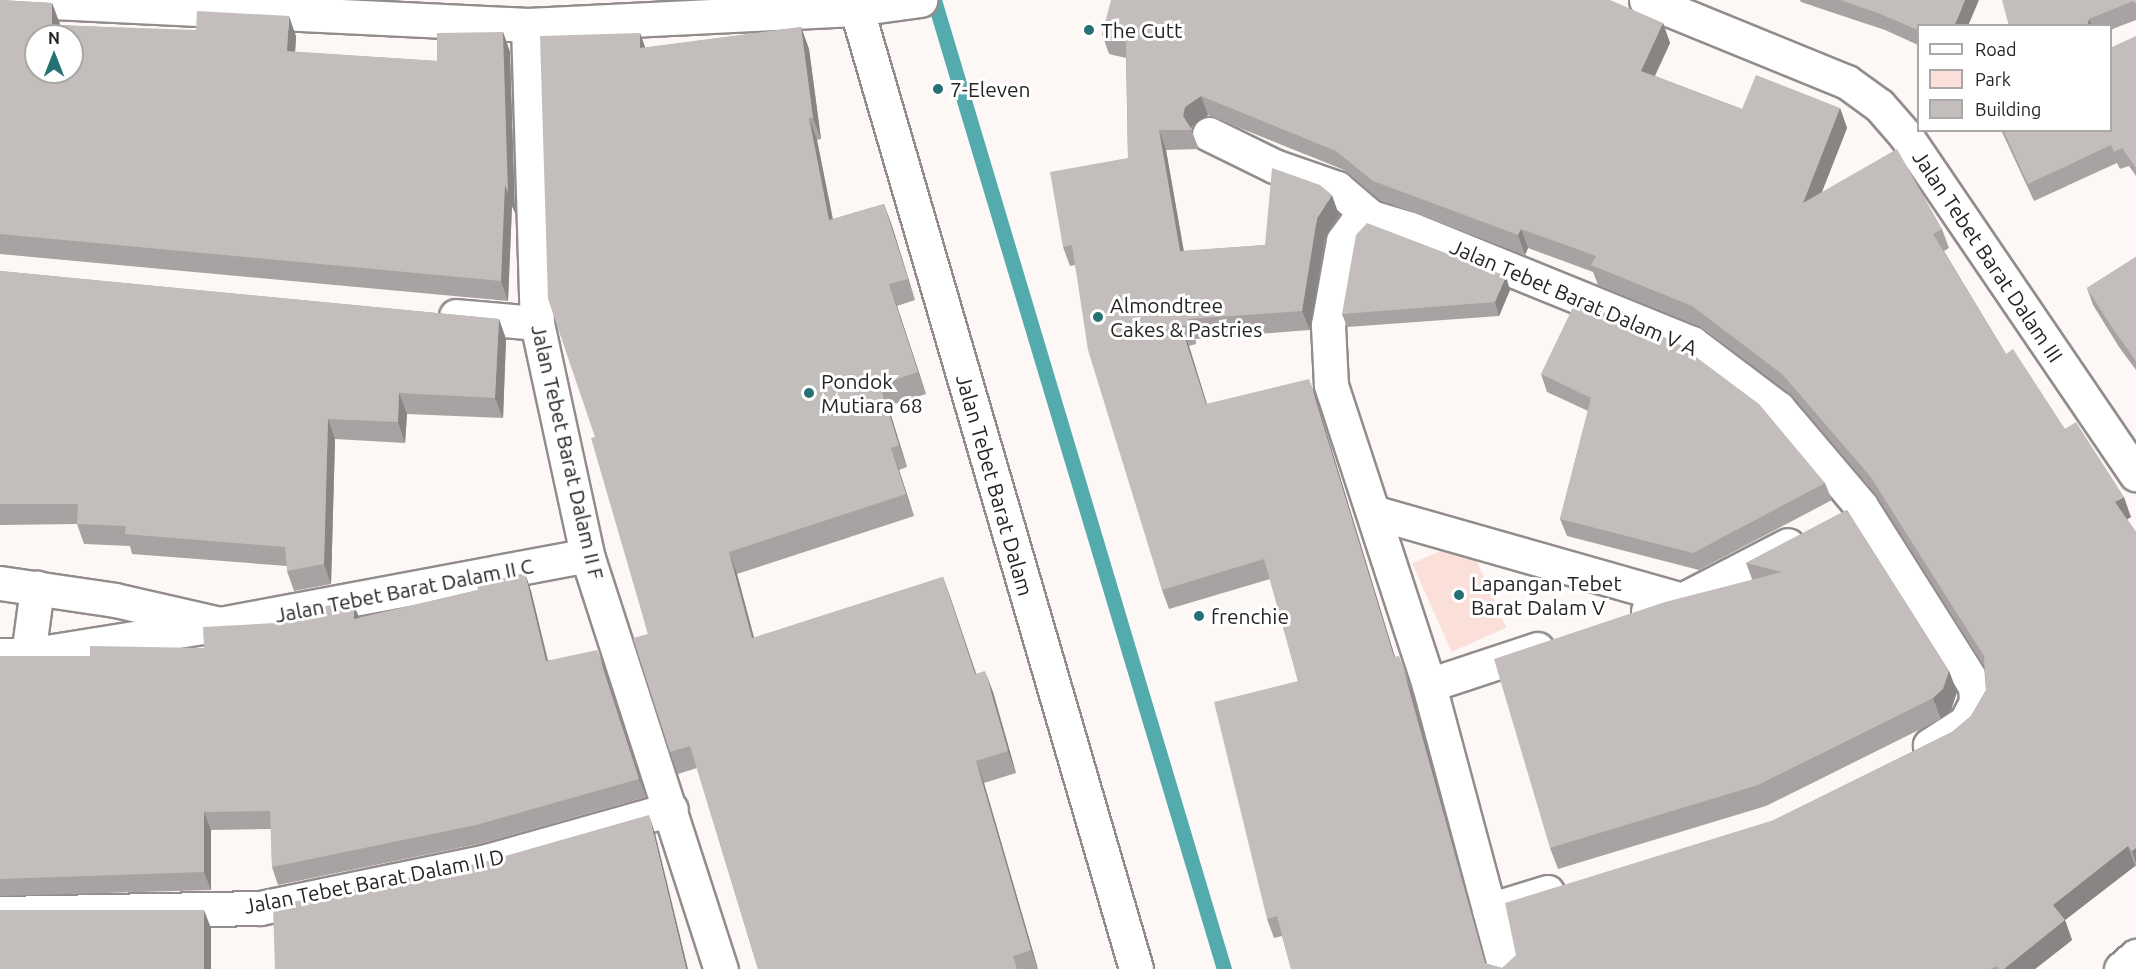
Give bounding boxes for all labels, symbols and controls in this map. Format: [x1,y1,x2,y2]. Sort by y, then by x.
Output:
place label: The Cutt [1101,17,1182,43]
marker: The Cutt [1082,23,1096,37]
north arrow [24,24,84,84]
legend [1917,24,2112,132]
text: N [48,29,60,47]
text: Road [1975,39,2017,59]
text: Park [1975,69,2011,89]
place label: 7-Eleven [950,76,1031,102]
marker: 7-Eleven [931,82,945,96]
text: Building [1975,99,2041,119]
street label: Jalan Tebet Barat Dalam III [1908,145,2068,367]
street label: Jalan Tebet Barat Dalam V A [1447,233,1701,361]
place label: Almondtree Cakes & Pastries [1110,292,1262,342]
marker: Almondtree Cakes & Pastries [1091,310,1105,324]
street label: Jalan Tebet Barat Dalam II F [526,322,610,582]
place label: Pondok Mutiara 68 [821,368,923,418]
street label: Jalan Tebet Barat Dalam [951,371,1039,599]
marker: Pondok Mutiara 68 [802,386,816,400]
street label: Jalan Tebet Barat Dalam II C [273,553,535,627]
place label: Lapangan Tebet Barat Dalam V [1471,570,1622,620]
marker: Lapangan Tebet Barat Dalam V [1452,588,1466,602]
place label: frenchie [1211,603,1289,629]
marker: frenchie [1192,609,1206,623]
street label: Jalan Tebet Barat Dalam II D [242,843,506,919]

